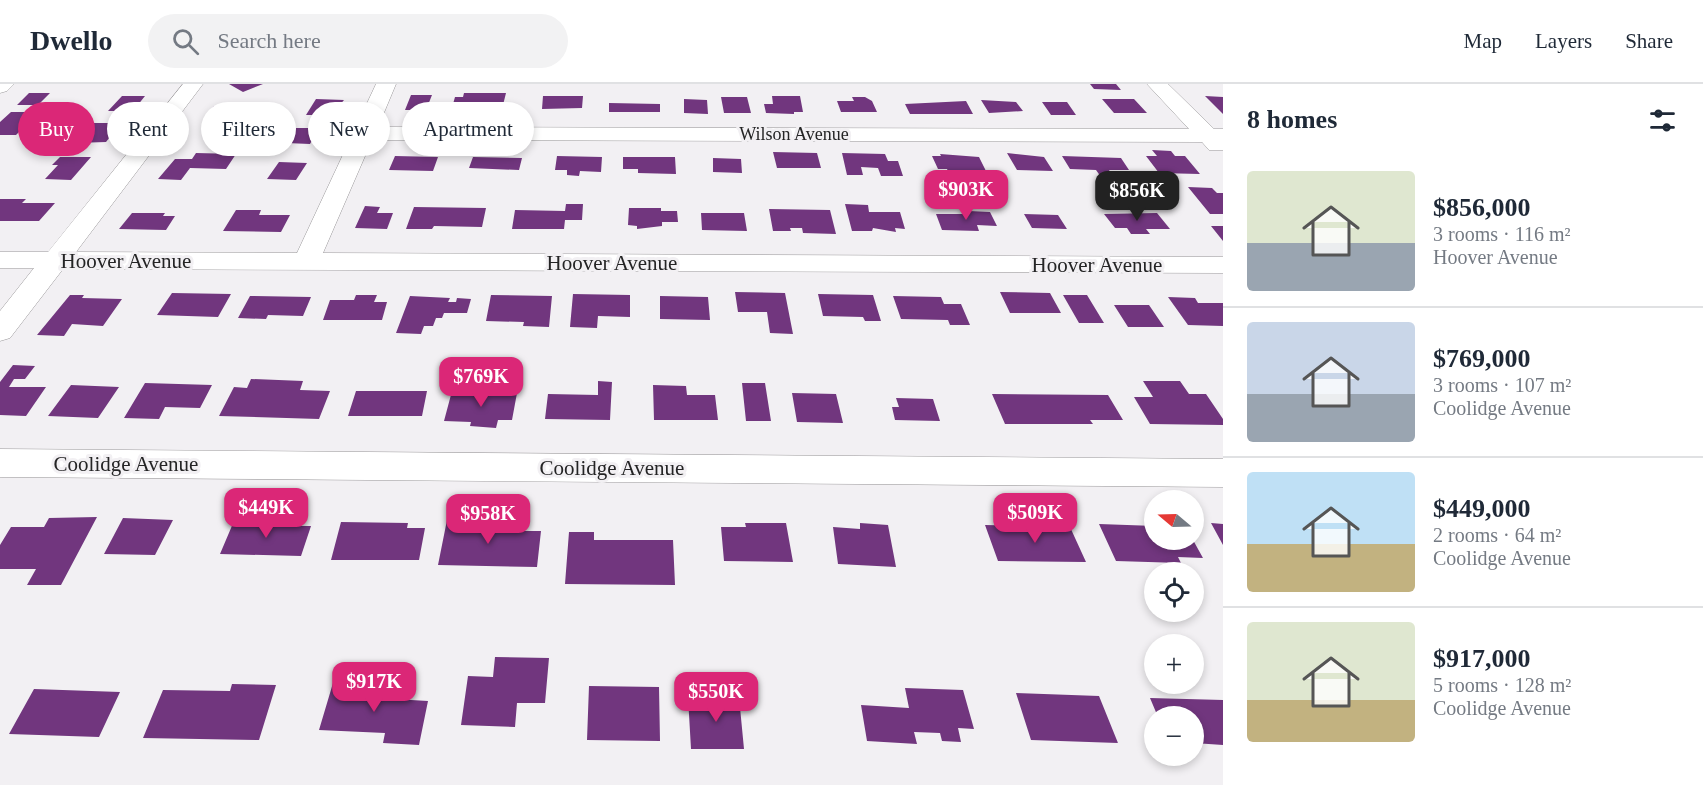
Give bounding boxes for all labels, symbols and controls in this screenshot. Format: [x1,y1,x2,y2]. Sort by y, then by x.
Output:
search box [148,14,568,68]
text: Dwello [30,25,112,56]
icon: search [169,25,202,58]
text: Search here [217,28,321,53]
text: Map [1464,29,1502,53]
text: Layers [1535,29,1592,53]
text: Share [1625,29,1673,53]
chip: Buy [18,102,95,156]
chip: Rent [107,102,189,156]
chip: Filters [201,102,296,156]
chip: New [308,102,390,156]
chip: Apartment [402,102,534,156]
icon: filters [1646,104,1679,137]
text: 8 homes [1247,105,1337,134]
street label: Wilson Avenue [739,124,849,144]
pin: $903K [924,170,1008,221]
pin: $856K [1095,171,1179,222]
text: $903K [938,178,994,200]
text: $856K [1109,179,1165,201]
text: $856,000 [1433,193,1531,222]
icon: home [1295,195,1367,267]
text: 3 rooms · 116 m² [1433,223,1570,245]
text: Hoover Avenue [1433,246,1558,268]
street label: Hoover Avenue [61,249,191,273]
street label: Hoover Avenue [547,251,677,275]
street label: Hoover Avenue [1032,253,1162,277]
text: $769,000 [1433,344,1531,373]
icon: home [1295,346,1367,418]
pin: $769K [439,357,523,408]
text: $769K [453,365,509,387]
text: 3 rooms · 107 m² [1433,374,1571,396]
text: Coolidge Avenue [1433,397,1571,419]
street label: Coolidge Avenue [54,452,198,476]
street label: Coolidge Avenue [540,456,684,480]
pin: $449K [224,488,308,539]
north arrow [1144,490,1204,550]
map controls [1144,490,1204,766]
pin: $509K [993,493,1077,544]
pin: $958K [446,494,530,545]
text: $449,000 [1433,494,1531,523]
text: $449K [238,496,294,518]
icon: home [1295,496,1367,568]
text: $509K [1007,501,1063,523]
text: $958K [460,502,516,524]
text: 2 rooms · 64 m² [1433,524,1561,546]
text: Coolidge Avenue [1433,547,1571,569]
button: locate [1144,562,1204,622]
button: + [1144,634,1204,694]
text: $917,000 [1433,644,1531,673]
icon: home [1295,646,1367,718]
pin: $917K [332,662,416,713]
text: $917K [346,670,402,692]
pin: $550K [674,672,758,723]
text: 5 rooms · 128 m² [1433,674,1571,696]
text: $550K [688,680,744,702]
text: Coolidge Avenue [1433,697,1571,719]
button: − [1144,706,1204,766]

